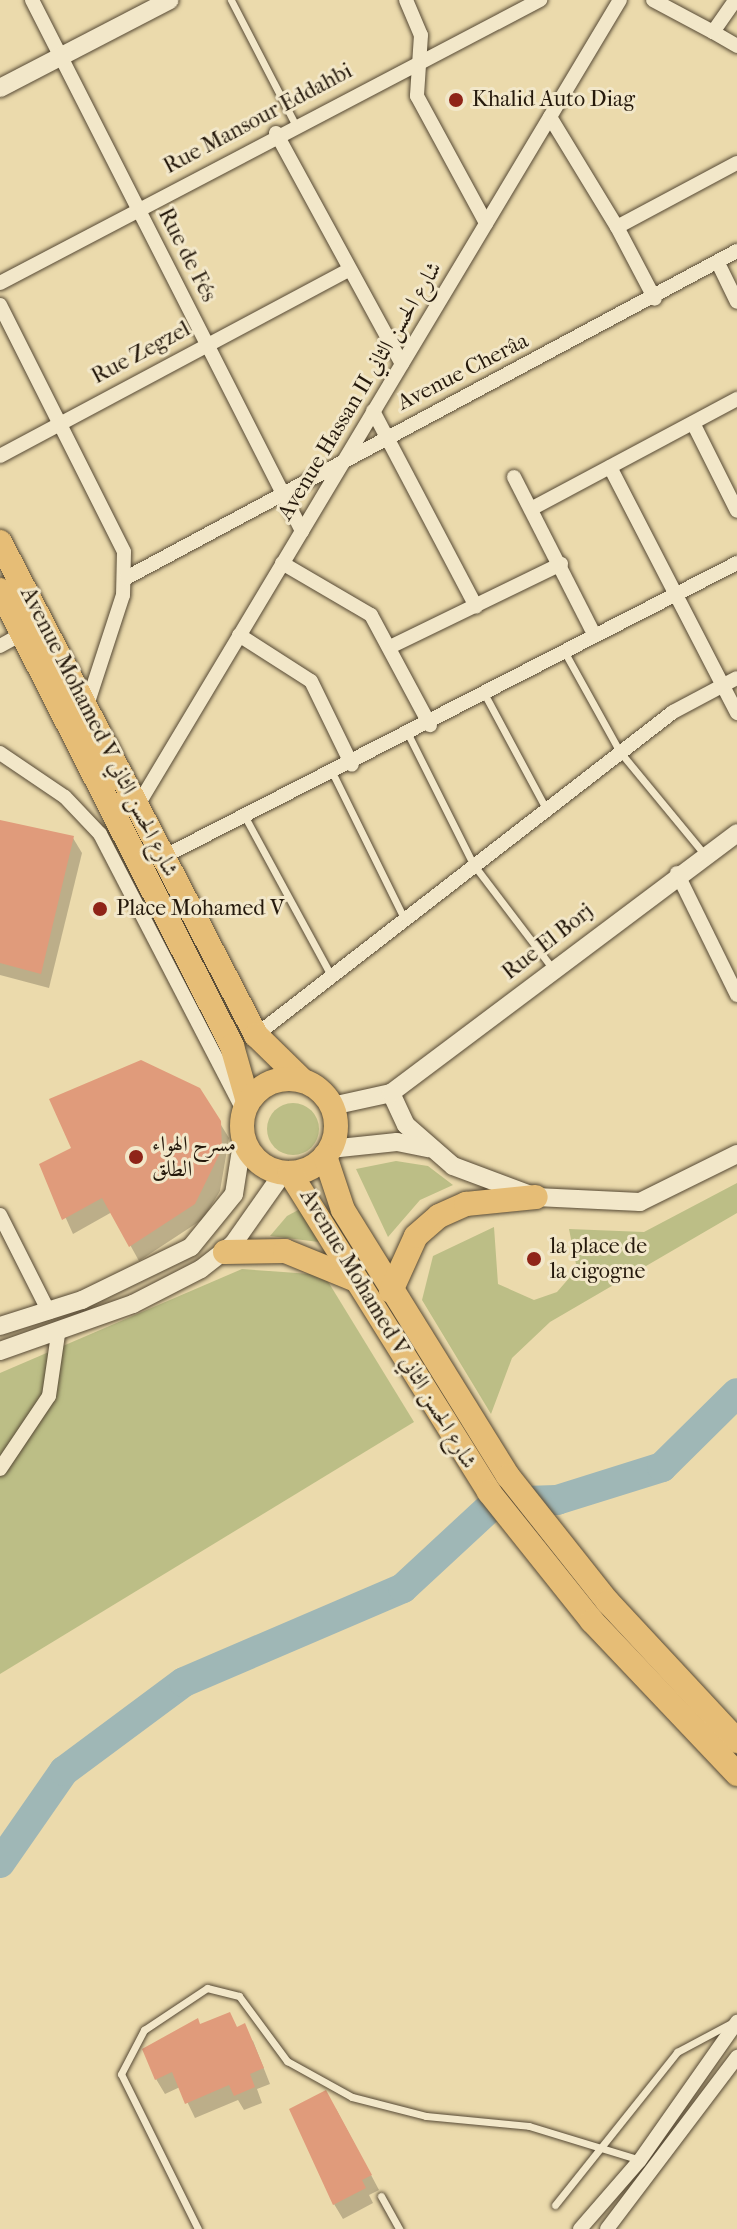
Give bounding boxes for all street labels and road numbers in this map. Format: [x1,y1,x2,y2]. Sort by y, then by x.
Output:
street label: Rue Mansour Eddahbi [159,58,357,180]
street label: Rue de Fés [152,204,222,306]
street label: Avenue Hassan II شارع الحسن الثاني [272,257,448,525]
street label: Rue Zegzel [87,316,195,390]
street label: Avenue Cherâa [393,328,533,416]
street label: Avenue Mohamed V شارع الحسن الثاني [14,583,184,881]
street label: Rue El Borj [497,898,599,986]
street label: Avenue Mohamed V شارع الحسن الثاني [294,1184,482,1474]

